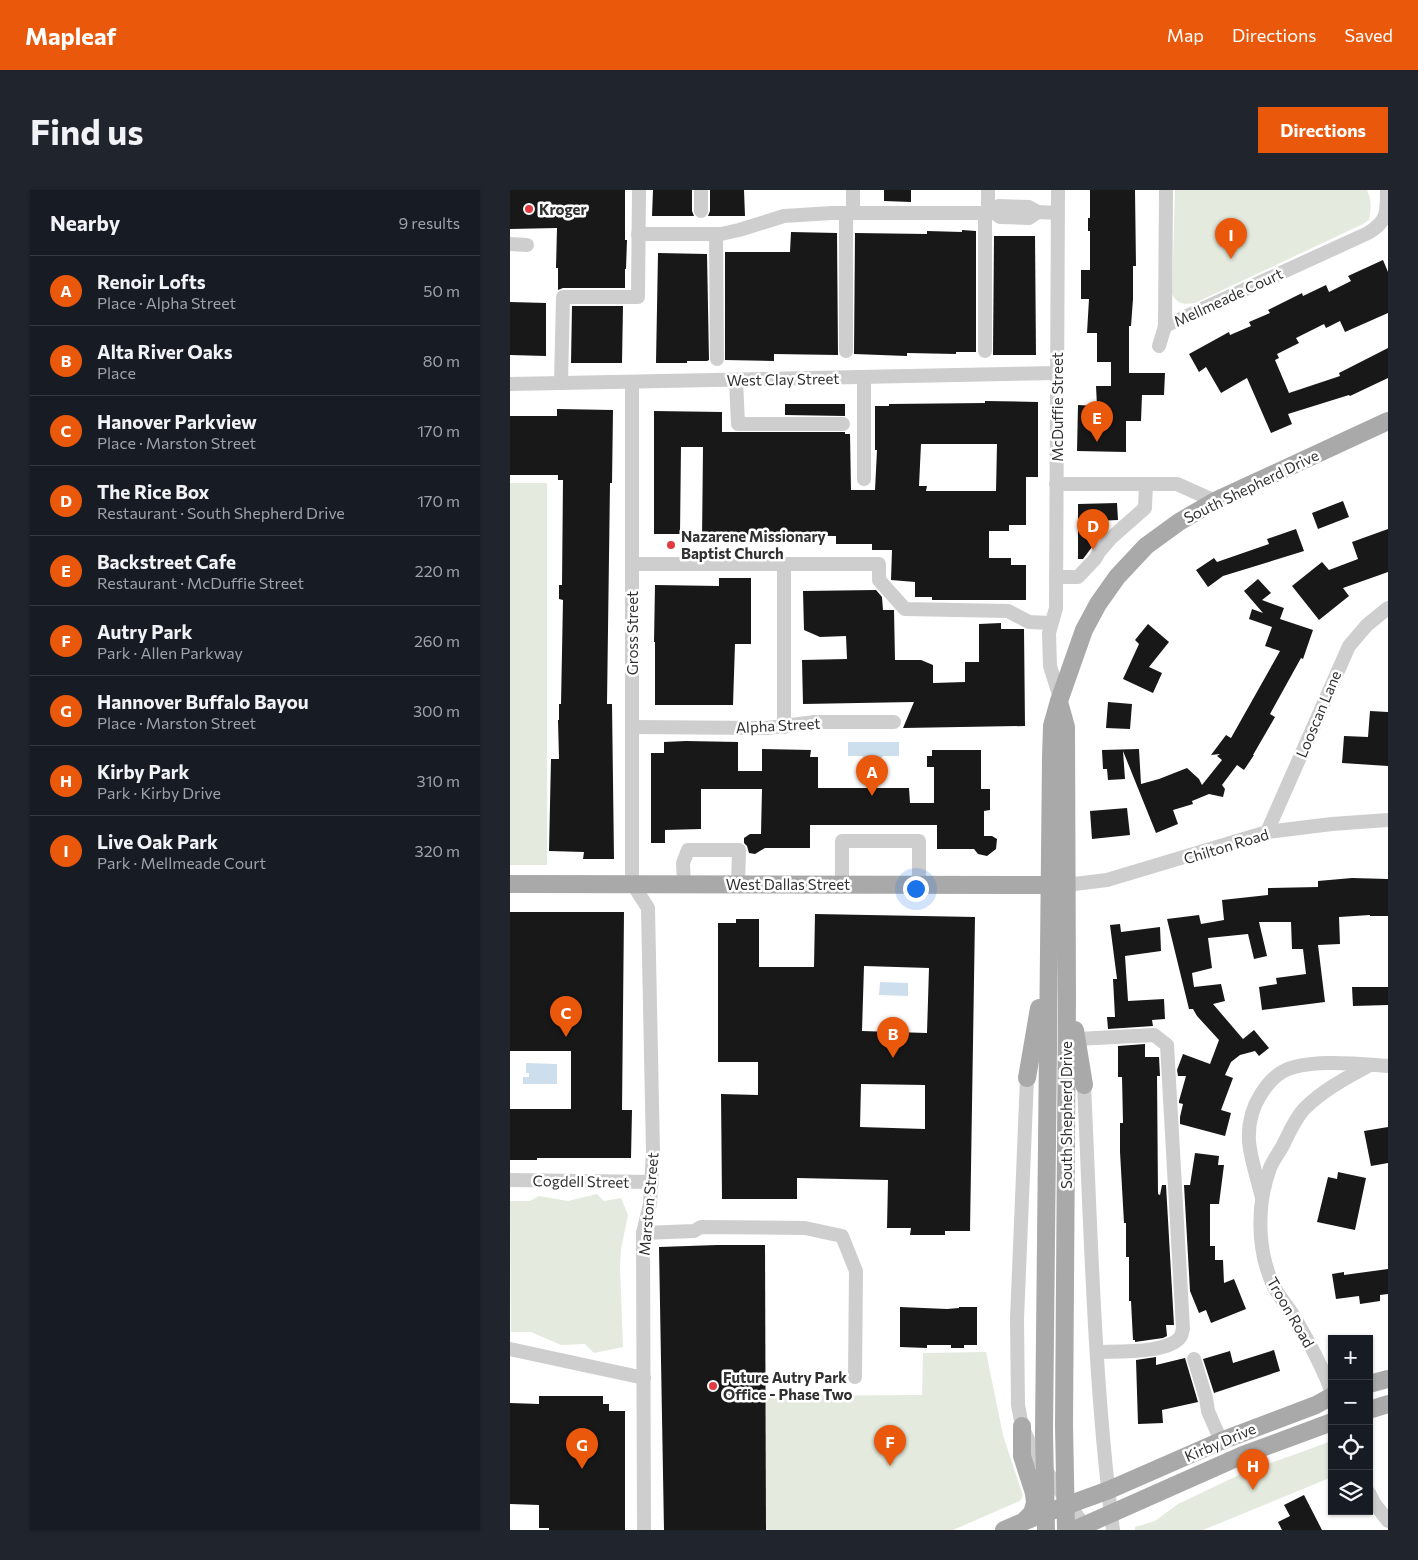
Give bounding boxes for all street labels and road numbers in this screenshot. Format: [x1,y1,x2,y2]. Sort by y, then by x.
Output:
street label: Mellmeade Court [1171,264,1285,330]
street label: McDuffie Street [1048,352,1066,462]
street label: West Clay Street [726,369,840,389]
street label: South Shepherd Drive [1181,445,1322,527]
street label: Gross Street [623,591,641,675]
street label: Looscan Lane [1292,668,1344,760]
street label: Alpha Street [735,714,821,736]
street label: Chilton Road [1181,825,1271,867]
street label: West Dallas Street [726,875,850,893]
street label: South Shepherd Drive [1057,1041,1075,1189]
street label: Marston Street [635,1152,661,1256]
street label: Cogdell Street [532,1171,630,1191]
street label: Troon Road [1264,1274,1318,1350]
street label: Kirby Drive [1182,1419,1258,1465]

